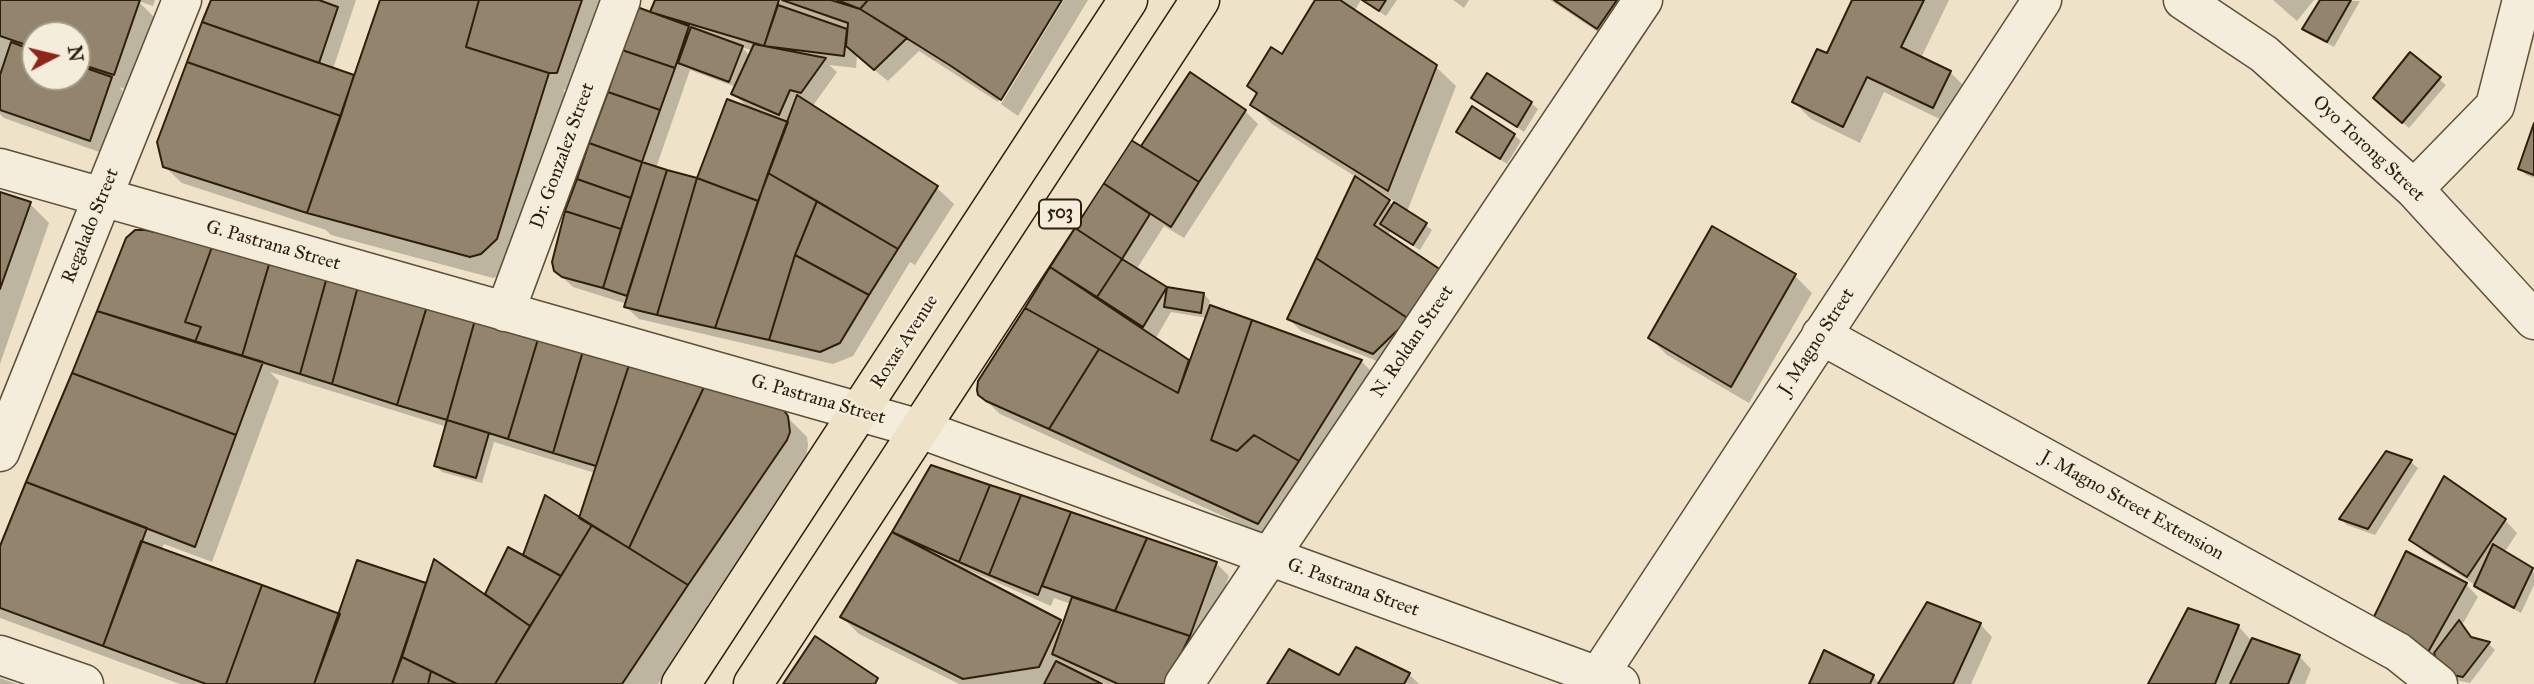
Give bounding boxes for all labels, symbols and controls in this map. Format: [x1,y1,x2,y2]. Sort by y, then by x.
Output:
north arrow [21,21,91,91]
text: N [63,44,88,63]
street label: Dr. Gonzalez Street [526,80,600,232]
street label: Oyo Torong Street [2307,91,2429,207]
street label: Regalado Street [58,165,124,287]
road number: 503 [1039,200,1081,229]
street label: G. Pastrana Street [203,216,343,276]
street label: N. Roldan Street [1367,281,1459,403]
street label: J. Magno Street [1774,284,1860,400]
street label: Roxas Avenue [866,291,944,393]
street label: G. Pastrana Street [748,370,888,430]
street label: J. Magno Street Extension [2036,446,2228,566]
street label: G. Pastrana Street [1284,554,1422,622]

